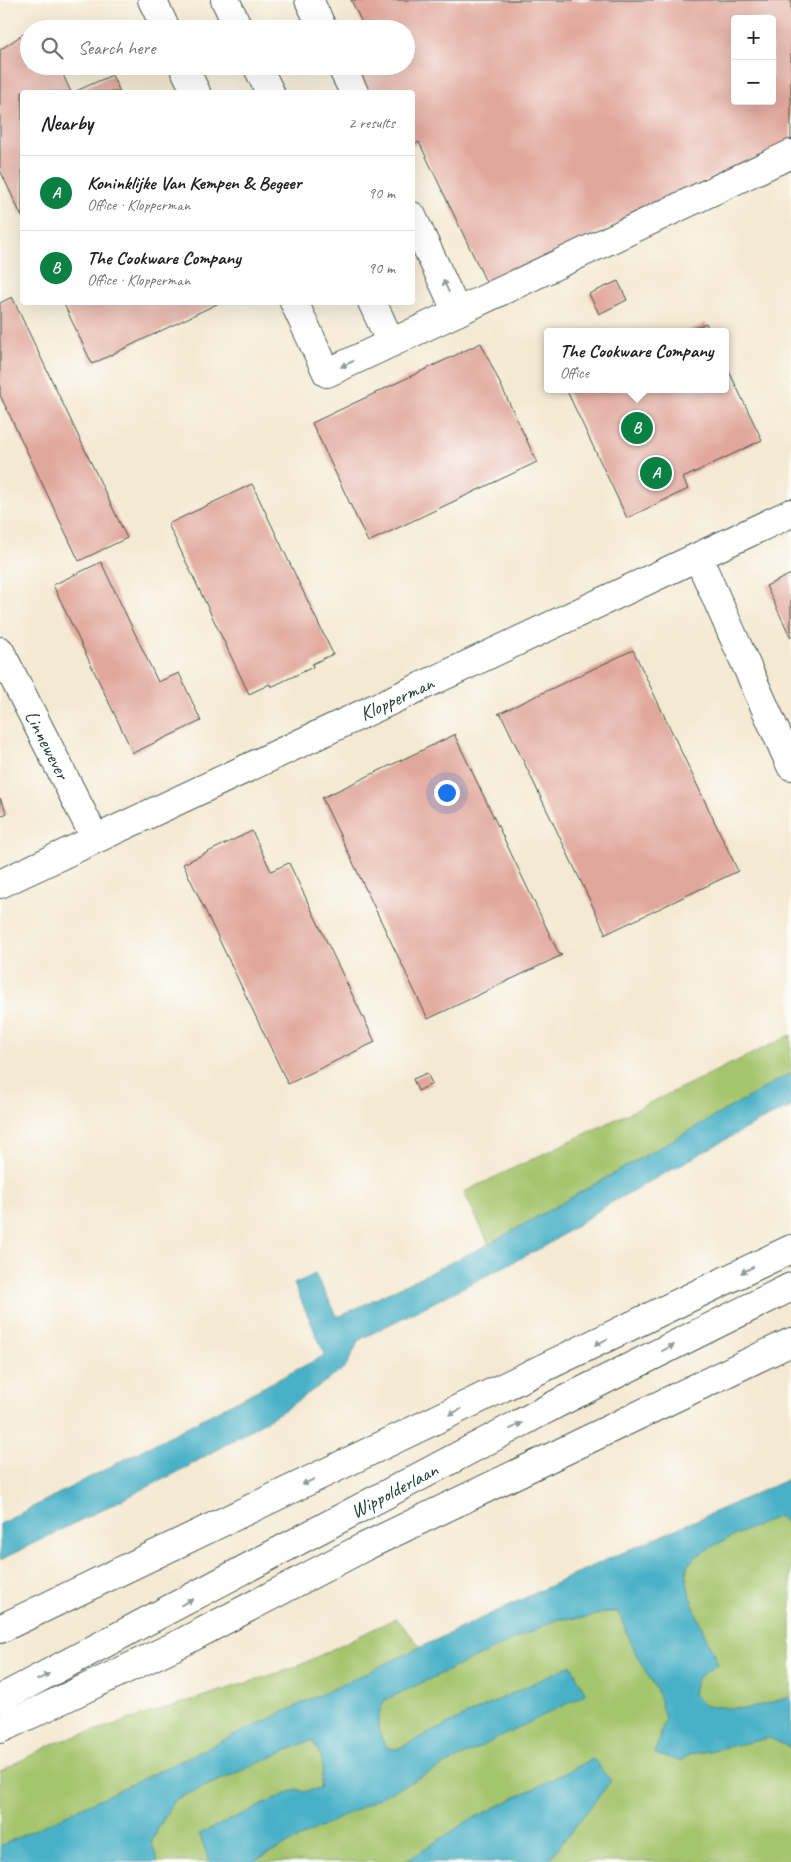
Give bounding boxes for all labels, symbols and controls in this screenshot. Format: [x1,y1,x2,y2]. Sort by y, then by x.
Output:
map controls [731,15,776,105]
button: + [731,15,776,60]
search box [20,20,415,75]
icon: search [38,34,66,62]
text: Search here [78,36,155,60]
button: − [731,60,776,105]
text: Nearby [40,110,93,136]
text: 2 results [348,113,395,133]
text: Koninklijke Van Kempen & Begeer [87,171,301,195]
text: A [52,183,60,203]
text: 90 m [368,183,395,203]
text: Office · Klopperman [87,195,190,215]
text: The Cookware Company [87,246,241,270]
text: B [52,258,60,278]
text: 90 m [368,258,395,278]
text: Office · Klopperman [87,270,190,290]
one-way arrow [441,279,449,293]
popup [544,328,729,393]
text: The Cookware Company [560,339,713,363]
one-way arrow [340,360,354,368]
text: Office [560,363,589,383]
pin: B [621,409,653,447]
pin: A [640,454,672,492]
street label: Klopperman [356,670,438,726]
street label: Linnewever [20,706,76,785]
your location [434,780,460,806]
one-way arrow [740,1267,754,1275]
one-way arrow [594,1338,608,1346]
one-way arrow [661,1344,675,1352]
one-way arrow [448,1408,462,1416]
one-way arrow [508,1422,523,1430]
street label: Wippolderlaan [346,1456,443,1523]
one-way arrow [301,1478,315,1486]
one-way arrow [180,1598,195,1606]
one-way arrow [36,1673,51,1681]

